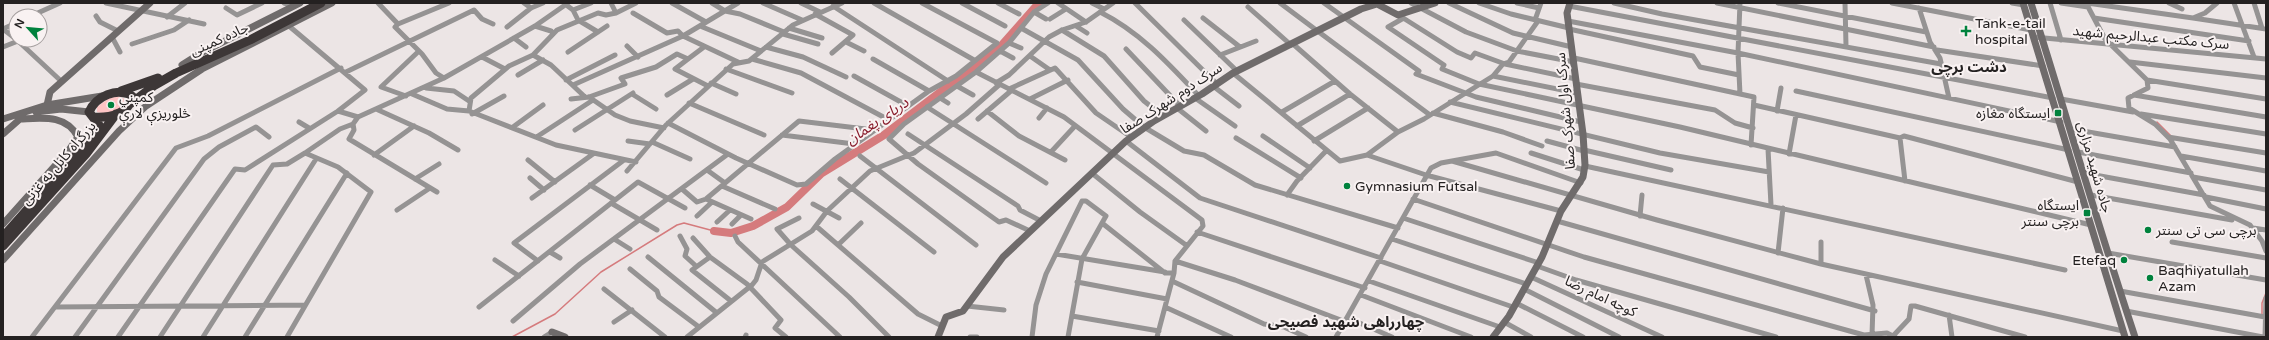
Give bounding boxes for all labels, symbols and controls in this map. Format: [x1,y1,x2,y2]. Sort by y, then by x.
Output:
north arrow [8,8,48,48]
place label: Tank-e-tail hospital [1975,15,2046,48]
text: N [12,17,27,31]
street label: جاده کمپنی [187,19,252,61]
street label: سرک مکتب عبدالرحیم شهید [2072,22,2230,55]
marker: Tank-e-tail hospital [1960,25,1972,37]
street label: سرک اول شهرک صفا [1552,52,1579,170]
district label: دشت برچی [1931,58,2007,77]
street label: سرک دوم شهرک صفا [1117,59,1226,139]
place label: کمپني څلوريزې لارې [119,89,191,126]
water label: دریای پغمان [842,93,913,150]
marker: کمپني څلوريزې لارې [106,100,116,110]
place label: ایستگاه مغازه [1976,105,2050,122]
marker: ایستگاه مغازه [2053,108,2063,118]
street label: بزرگراه کابل به غزنی [17,118,100,209]
street label: جاده شهید مزاری [2073,119,2116,215]
place label: Gymnasium Futsal [1355,178,1478,195]
marker: Gymnasium Futsal [1342,181,1352,191]
place label: ایستگاه برچی سنتر [2021,197,2079,231]
marker: ایستگاه برچی سنتر [2082,208,2092,218]
place label: برچی سی تی سنتر [2155,222,2257,240]
marker: برچی سی تی سنتر [2143,225,2153,235]
place label: Etefaq [2072,252,2116,269]
marker: Etefaq [2119,255,2129,265]
place label: Baqhiyatullah Azam [2158,262,2249,295]
street label: کوچه امام رضا [1561,272,1640,322]
marker: Baqhiyatullah Azam [2145,273,2155,283]
district label: چهارراهی شهید فصیحی [1268,313,1425,332]

